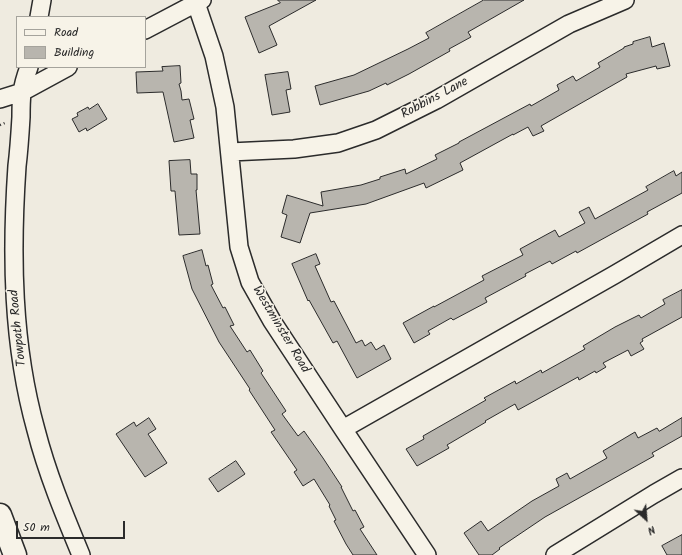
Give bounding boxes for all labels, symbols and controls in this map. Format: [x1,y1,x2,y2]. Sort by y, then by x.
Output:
legend [16,16,146,68]
text: Road [54,23,78,42]
text: Building [54,43,94,62]
street label: Robbins Lane [399,75,471,123]
street label: Westminster Road [248,284,312,376]
street label: Towpath Road [7,289,31,367]
north arrow [626,499,666,539]
scale bar [18,513,127,539]
text: 50 m [23,518,50,537]
text: N [644,520,658,539]

